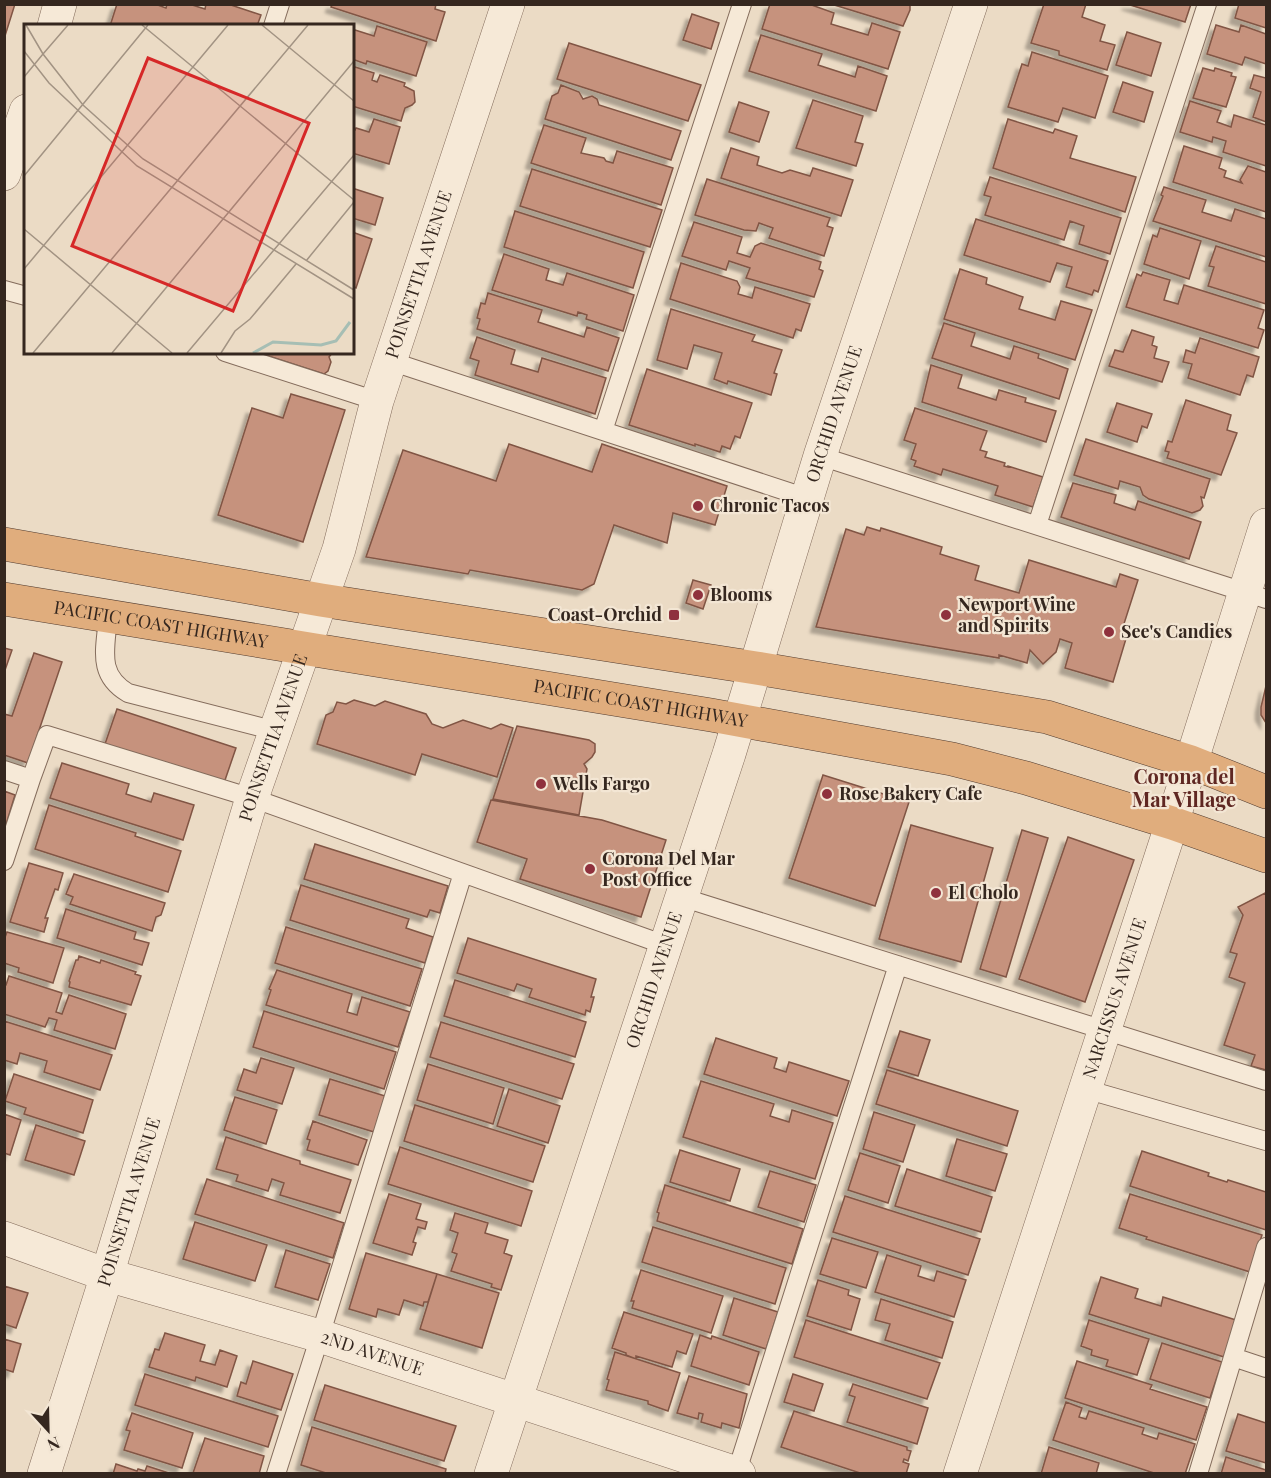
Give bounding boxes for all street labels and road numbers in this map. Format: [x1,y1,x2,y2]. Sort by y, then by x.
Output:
street label: POINSETTIA AVENUE [379,187,457,361]
street label: ORCHID AVENUE [800,342,867,485]
street label: PACIFIC COAST HIGHWAY [52,594,270,653]
street label: POINSETTIA AVENUE [233,651,312,824]
street label: PACIFIC COAST HIGHWAY [532,673,750,733]
street label: ORCHID AVENUE [619,908,687,1051]
street label: NARCISSUS AVENUE [1076,915,1151,1082]
street label: POINSETTIA AVENUE [91,1114,165,1289]
street label: 2ND AVENUE [318,1324,427,1380]

